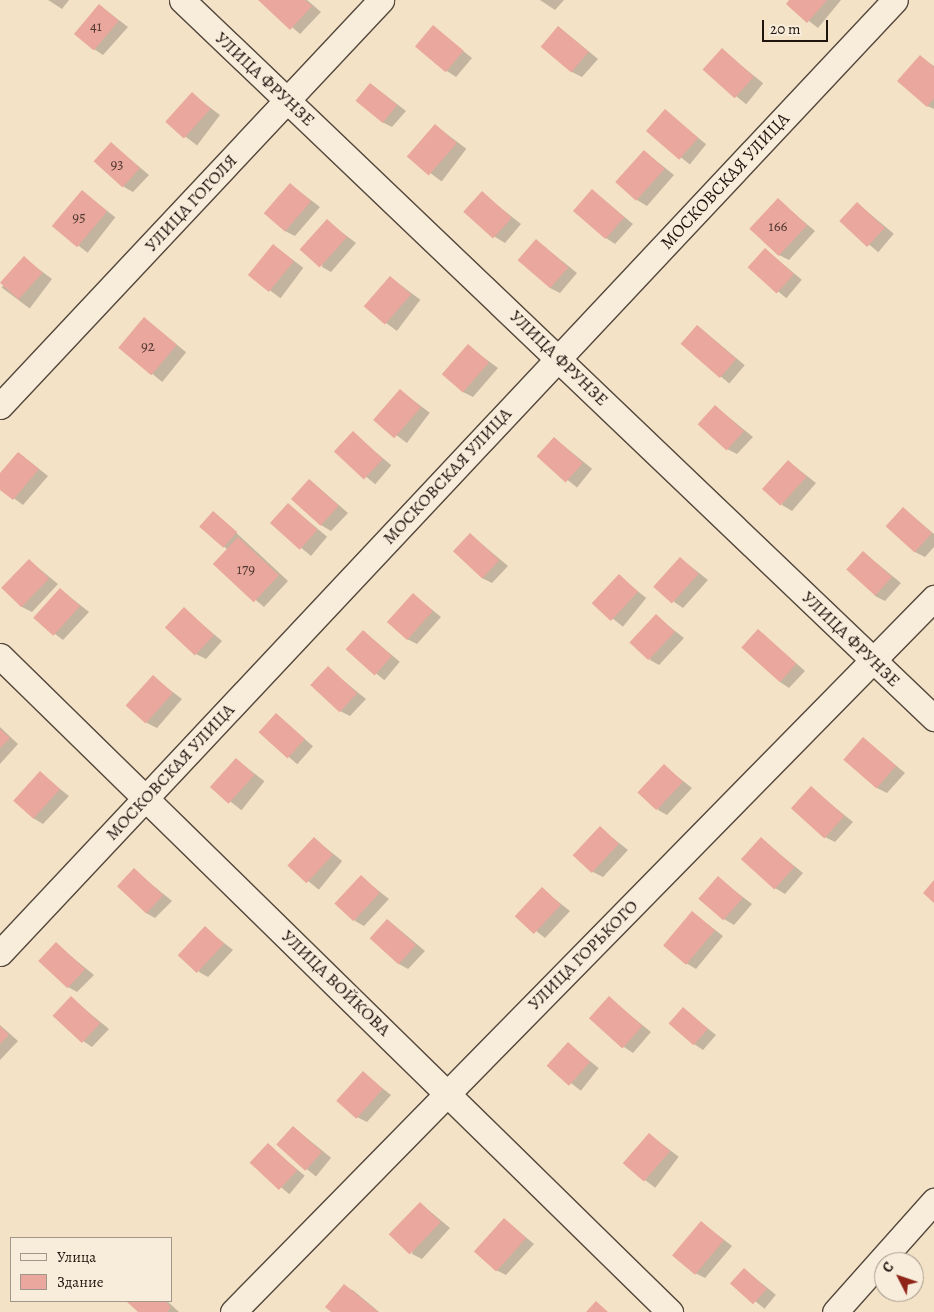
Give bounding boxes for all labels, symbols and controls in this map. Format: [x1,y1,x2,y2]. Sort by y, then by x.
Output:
scale bar [764,10,830,42]
house number: 41 [90,18,102,36]
text: 20 m [770,19,801,39]
street label: УЛИЦА ФРУНЗЕ [211,27,319,131]
street label: МОСКОВСКАЯ УЛИЦА [656,108,794,254]
street label: УЛИЦА ГОГОЛЯ [140,150,242,256]
house number: 93 [110,156,124,174]
house number: 95 [72,209,86,227]
house number: 166 [769,218,787,236]
street label: УЛИЦА ФРУНЗЕ [505,306,613,410]
house number: 92 [141,338,155,356]
street label: МОСКОВСКАЯ УЛИЦА [378,403,516,549]
house number: 179 [237,561,255,579]
street label: УЛИЦА ФРУНЗЕ [797,587,905,691]
street label: МОСКОВСКАЯ УЛИЦА [101,699,239,845]
street label: УЛИЦА ГОРЬКОГО [523,895,643,1015]
street label: УЛИЦА ВОЙКОВА [277,925,395,1041]
legend [10,1237,172,1302]
text: Улица [57,1247,96,1267]
north arrow [874,1252,924,1302]
text: С [878,1258,898,1277]
text: Здание [57,1272,104,1292]

